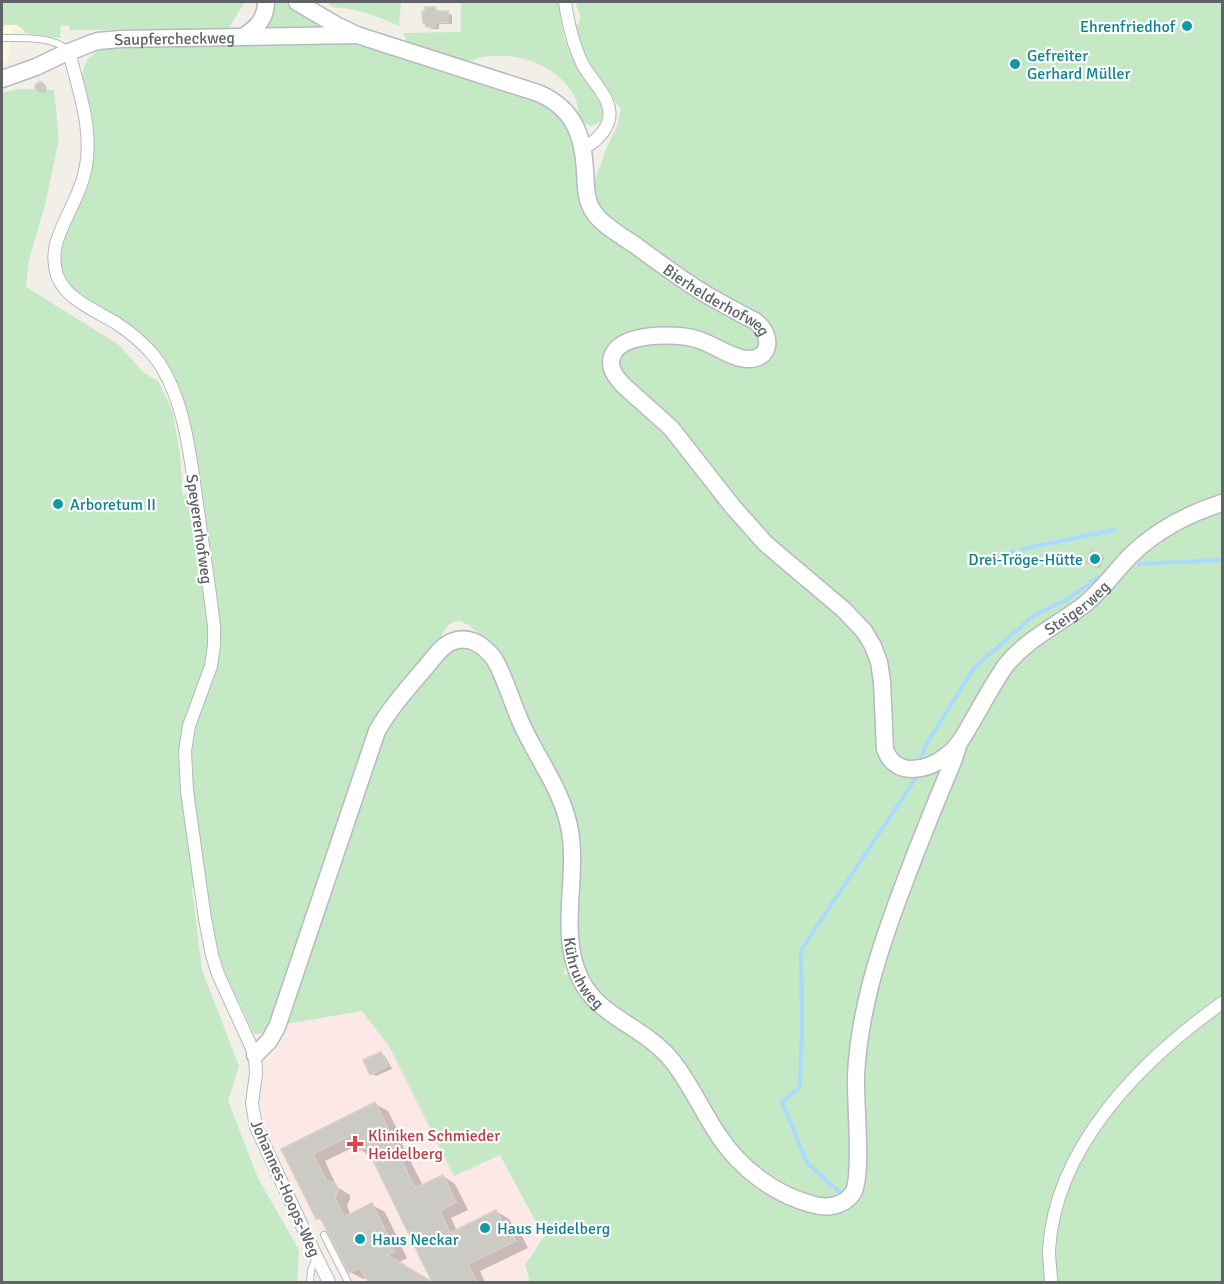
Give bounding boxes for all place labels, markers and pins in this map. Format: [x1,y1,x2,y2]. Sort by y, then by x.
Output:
place label: Ehrenfriedhof [1080,17,1176,37]
marker: Ehrenfriedhof [1180,19,1194,33]
place label: Gefreiter Gerhard Müller [1027,46,1130,84]
marker: Gefreiter Gerhard Müller [1008,57,1022,71]
place label: Arboretum II [70,495,156,515]
marker: Arboretum II [51,497,65,511]
place label: Drei-Tröge-Hütte [968,550,1083,570]
marker: Drei-Tröge-Hütte [1088,552,1102,566]
place label: Kliniken Schmieder Heidelberg [368,1126,500,1164]
marker: Kliniken Schmieder Heidelberg [346,1135,364,1153]
place label: Haus Heidelberg [497,1219,610,1239]
marker: Haus Heidelberg [478,1221,492,1235]
place label: Haus Neckar [372,1230,459,1250]
marker: Haus Neckar [353,1232,367,1246]

